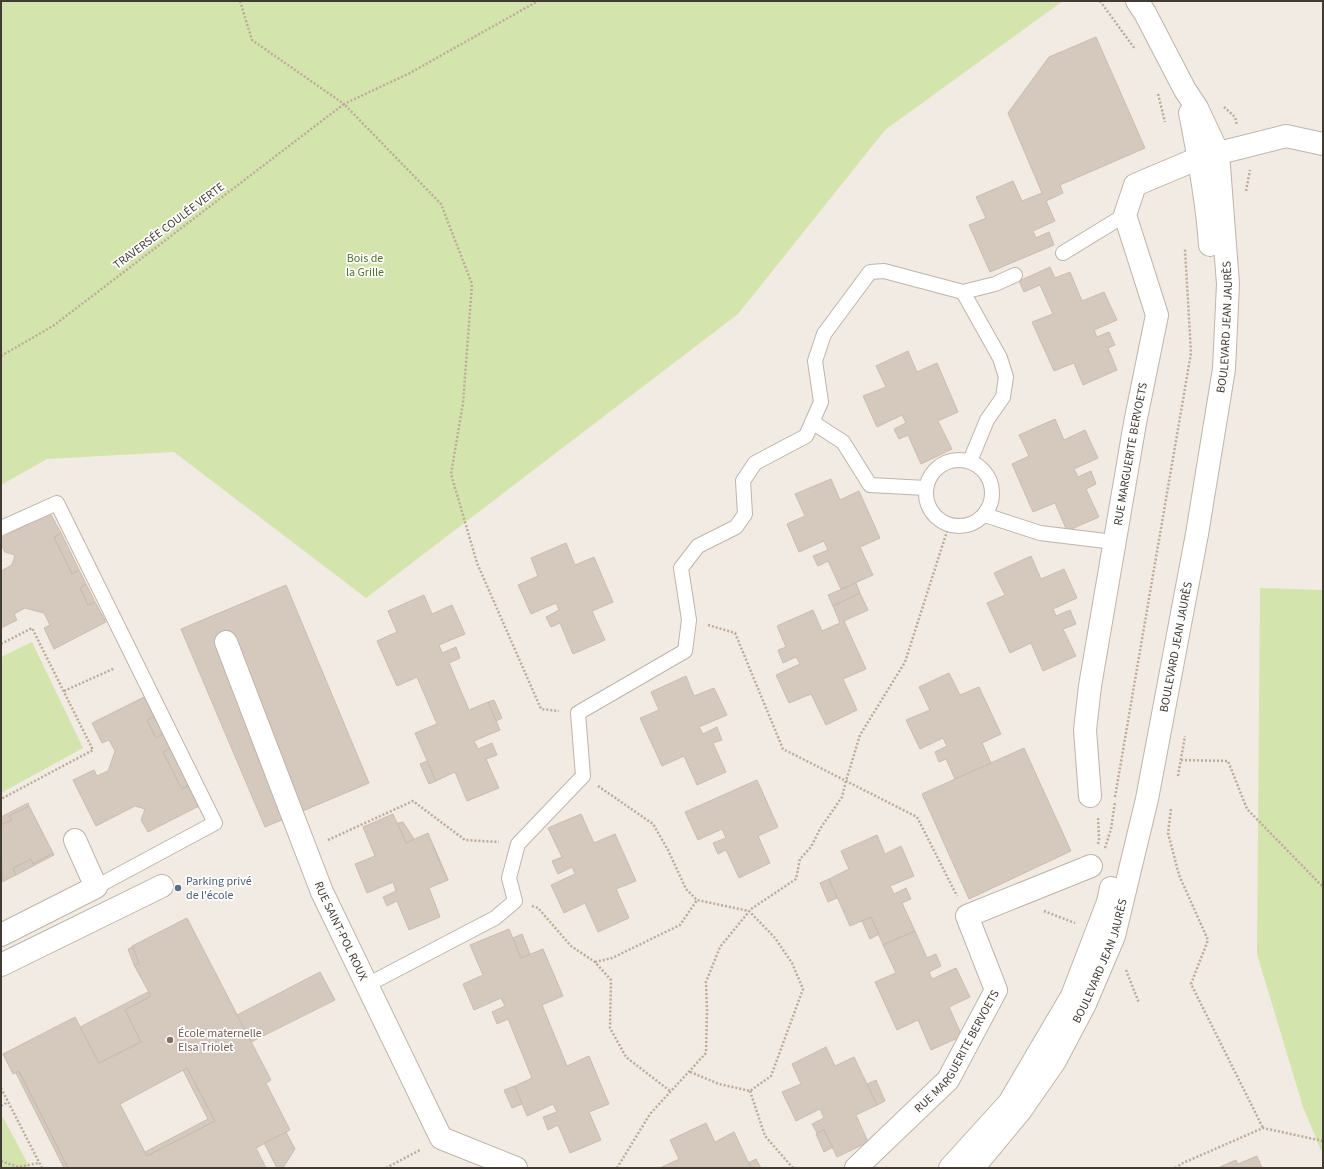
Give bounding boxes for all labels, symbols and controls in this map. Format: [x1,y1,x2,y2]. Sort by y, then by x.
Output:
street label: TRAVERSÉE COULÉE VERTE [110,179,228,273]
park label: Bois de la Grille [346,250,384,281]
street label: BOULEVARD JEAN JAURÈS [1212,260,1237,394]
street label: RUE MARGUERITE BERVOETS [1109,381,1152,527]
street label: BOULEVARD JEAN JAURÈS [1155,580,1196,713]
place label: Parking privé de l'école [186,873,252,904]
street label: RUE SAINT-POL ROUX [310,879,372,983]
marker: Parking privé de l'école [173,883,183,893]
street label: BOULEVARD JEAN JAURÈS [1068,897,1131,1026]
street label: RUE MARGUERITE BERVOETS [910,987,1003,1116]
place label: École maternelle Elsa Triolet [178,1025,262,1056]
marker: École maternelle Elsa Triolet [165,1035,175,1045]

